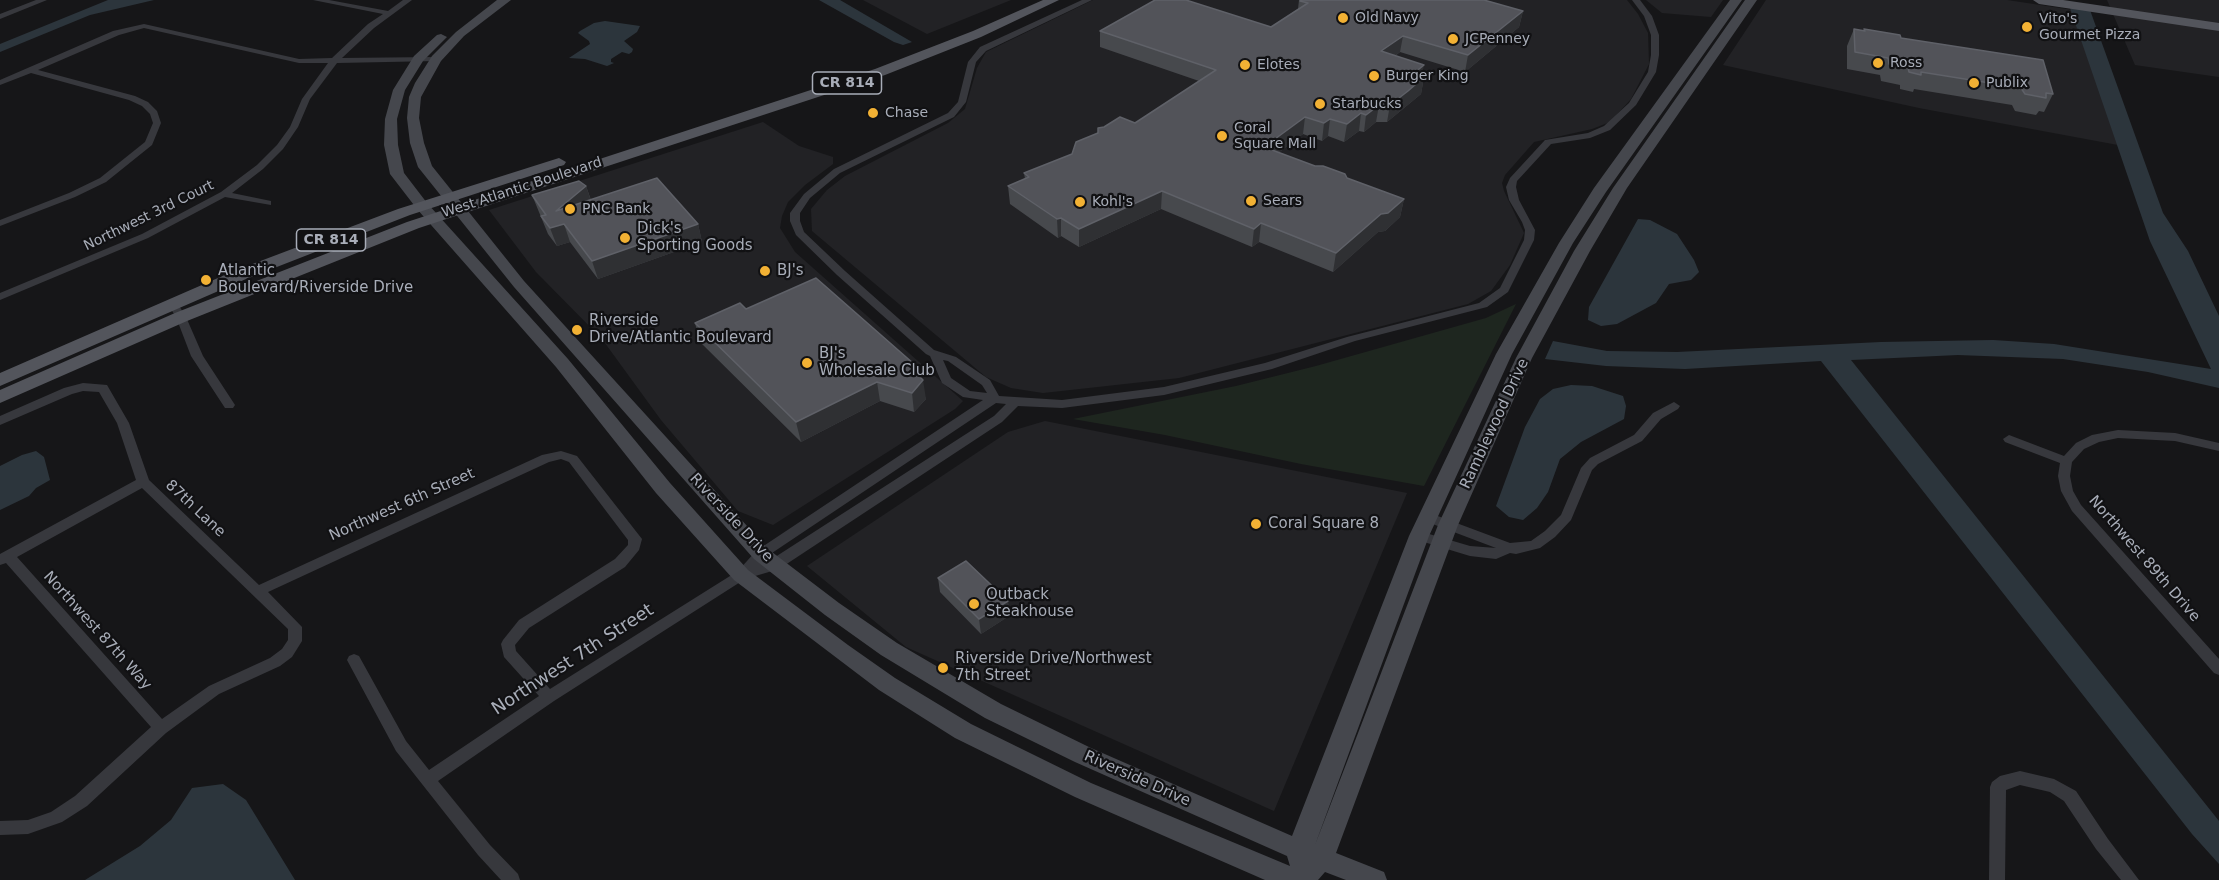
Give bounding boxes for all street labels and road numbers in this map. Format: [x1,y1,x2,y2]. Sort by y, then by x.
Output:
road number: CR 814 [812,72,882,94]
street label: West Atlantic Boulevard [440,154,604,222]
street label: Northwest 3rd Court [81,177,217,255]
road number: CR 814 [296,229,366,251]
street label: Ramblewood Drive [1457,356,1533,492]
street label: Northwest 6th Street [327,465,477,545]
street label: Riverside Drive [685,470,777,566]
street label: 87th Lane [161,477,229,541]
street label: Northwest 89th Drive [2084,492,2204,626]
street label: Northwest 87th Way [39,568,155,694]
street label: Northwest 7th Street [488,600,658,720]
street label: Riverside Drive [1081,748,1193,810]

